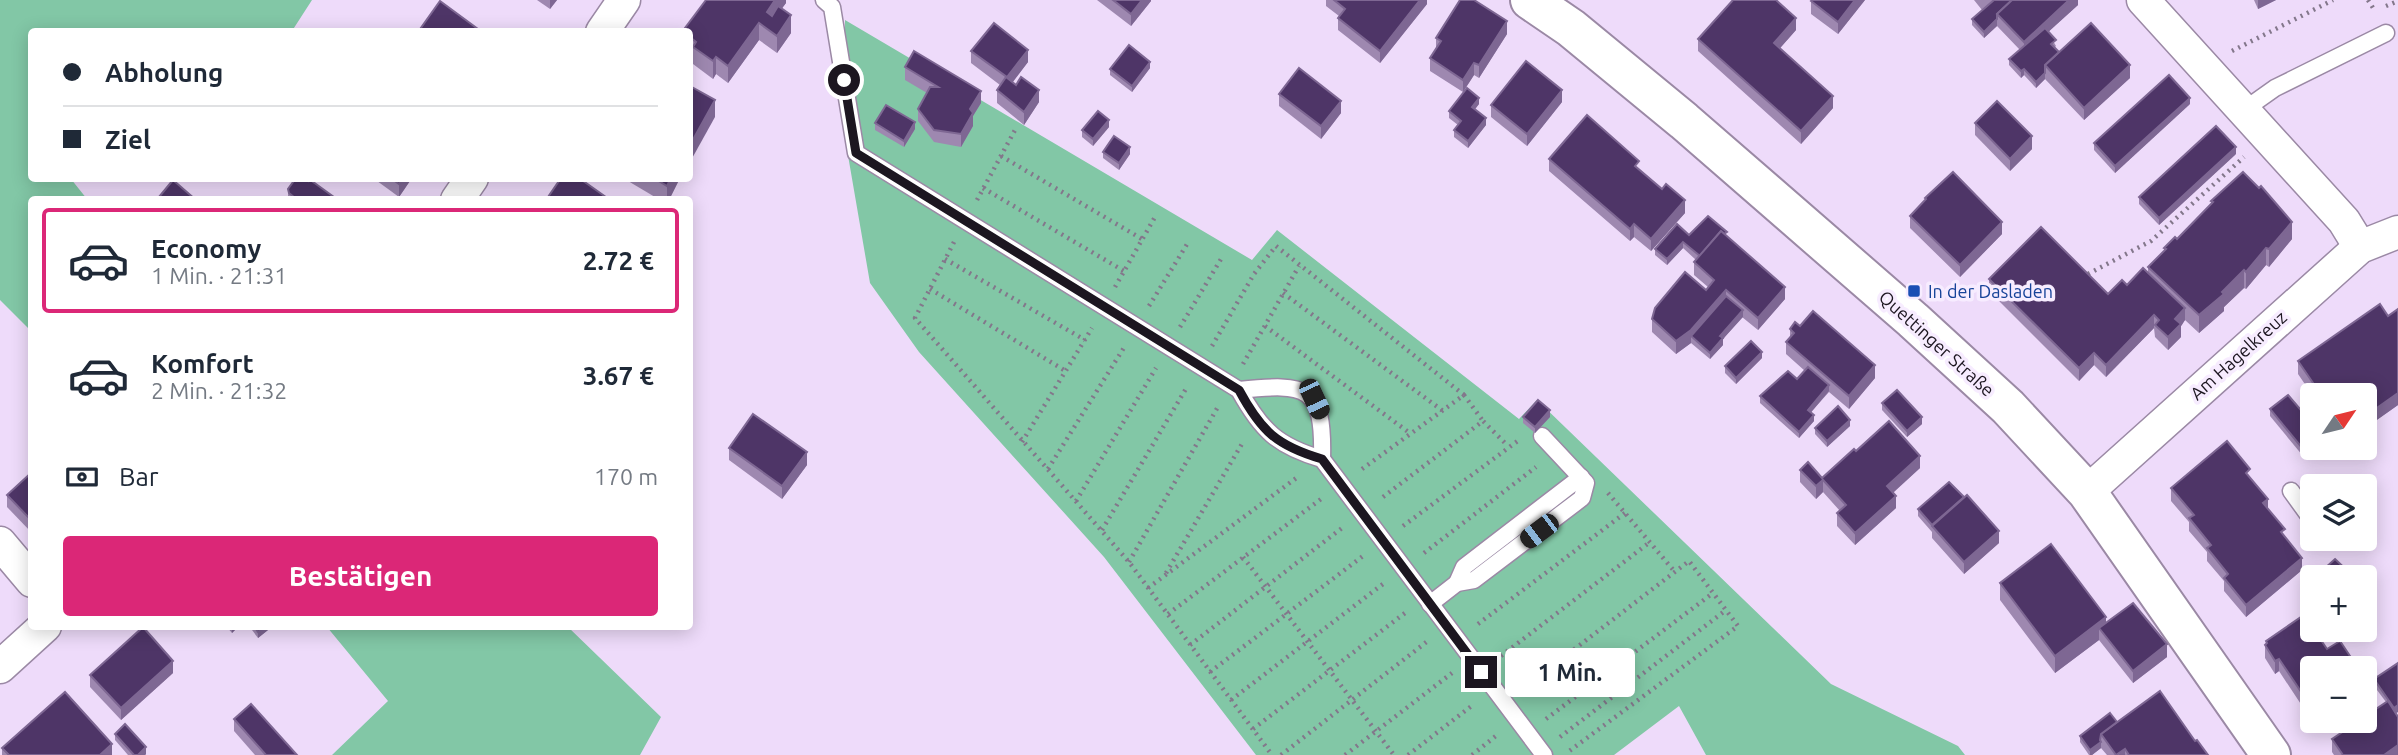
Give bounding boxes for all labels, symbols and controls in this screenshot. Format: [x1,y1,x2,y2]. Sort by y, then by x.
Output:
text: Abholung [105,58,223,87]
route start [828,64,860,96]
text: Ziel [105,125,151,154]
icon: car [67,229,130,292]
text: Economy [151,234,261,263]
text: 2.72 € [583,246,654,275]
text: 1 Min. · 21:31 [151,263,287,288]
place label: In der Dasladen [1928,281,2053,301]
marker: In der Dasladen [1906,283,1922,299]
street label: Quettinger Straße [1875,286,1999,401]
street label: Am Hagelkreuz [2186,307,2290,403]
icon: car [67,344,130,407]
text: Komfort [151,349,254,378]
text: 3.67 € [583,361,654,390]
car [1296,376,1333,422]
text: 2 Min. · 21:32 [151,378,287,403]
north arrow [2300,383,2376,460]
map controls [2300,383,2377,733]
icon: cash [63,458,101,496]
text: Bar [119,462,159,491]
text: 170 m [594,464,658,489]
button: layers [2300,474,2377,551]
car [1516,510,1563,552]
button: Bestätigen [63,536,658,616]
button: + [2300,565,2377,642]
callout: 1 Min. [1506,648,1635,696]
route end [1465,656,1497,688]
button: − [2300,656,2377,733]
text: 1 Min. [1538,660,1602,685]

